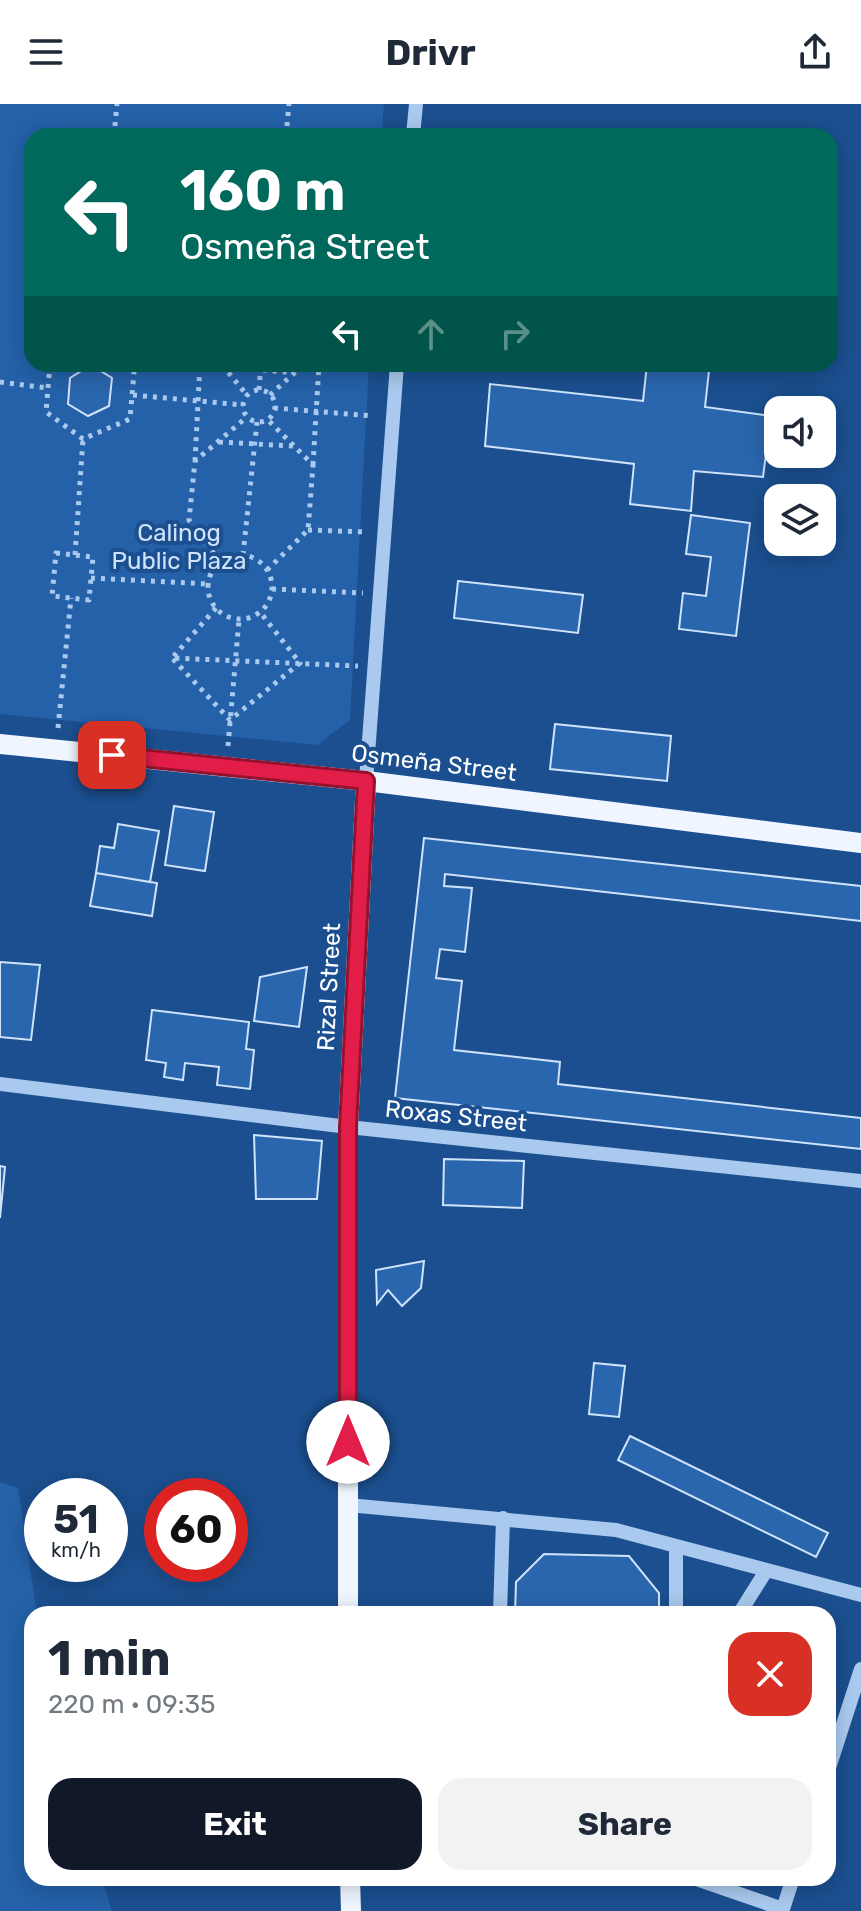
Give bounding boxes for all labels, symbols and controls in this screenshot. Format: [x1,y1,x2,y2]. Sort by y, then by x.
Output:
icon: menu [24,30,68,74]
icon: share [793,30,837,74]
text: Drivr [385,31,476,74]
text: 160 m [180,158,346,224]
icon: left [48,160,152,264]
text: Osmeña Street [180,225,429,268]
icon: left [325,312,369,356]
icon: ahead [409,312,453,356]
icon: right [493,312,537,356]
map controls [764,396,836,556]
button: sound [764,396,836,468]
button: layers [764,484,836,556]
park label: Calinog Public Plaza [112,519,246,575]
pin [78,721,146,789]
icon: arrive [90,733,134,777]
street label: Osmeña Street [350,739,518,787]
street label: Rizal Street [312,922,346,1052]
street label: Roxas Street [384,1095,528,1137]
position arrow [306,1400,390,1484]
speed limit sign: 60 [144,1478,248,1582]
text: 51 [53,1496,99,1543]
text: km/h [51,1538,101,1562]
text: 1 min [48,1630,171,1687]
button: close [728,1632,812,1716]
text: 220 m · 09:35 [48,1689,216,1720]
button: Exit [48,1778,422,1870]
button: Share [438,1778,812,1870]

